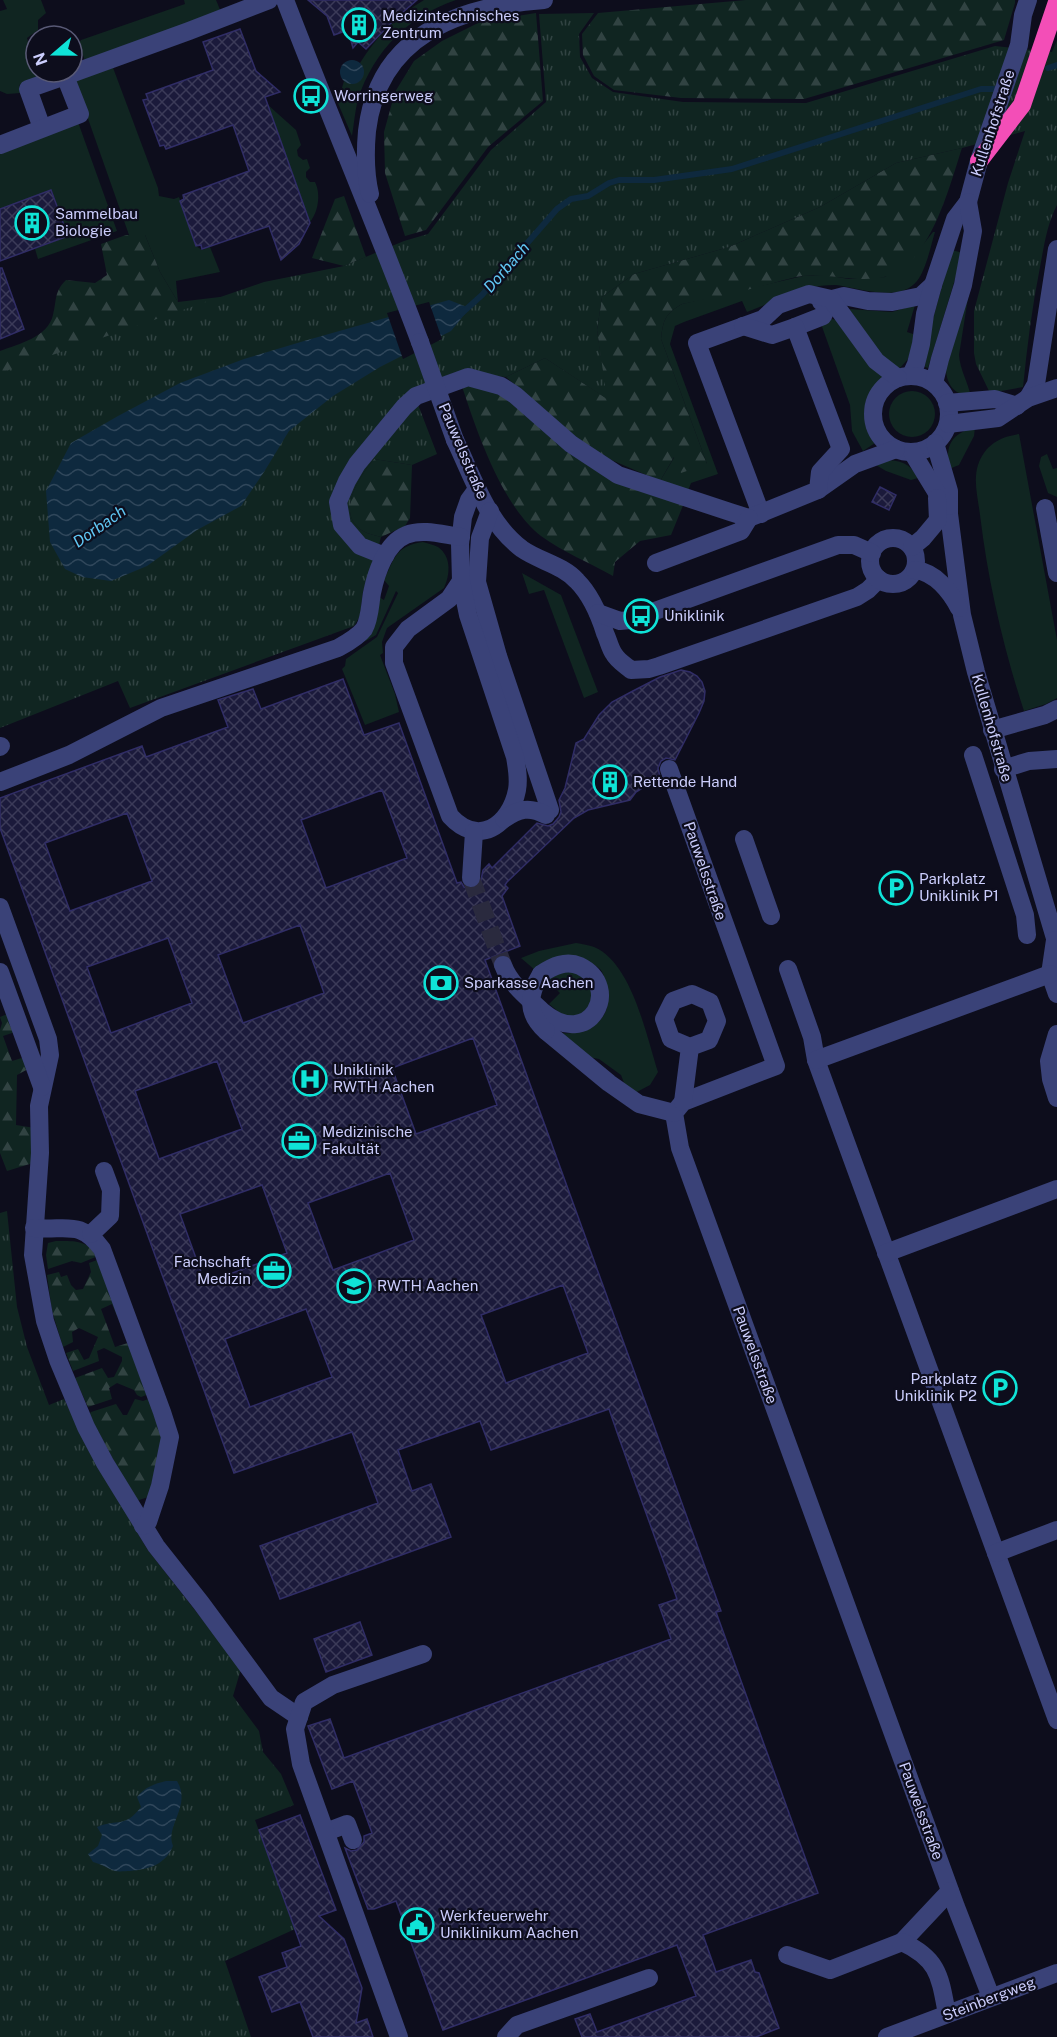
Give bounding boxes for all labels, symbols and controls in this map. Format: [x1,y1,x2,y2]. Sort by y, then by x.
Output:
building icon: Medizintechnisches Zentrum [341,7,377,43]
place label: Medizintechnisches Zentrum [382,7,519,41]
north arrow [24,24,84,84]
text: N [29,50,51,68]
street label: Kullenhofstraße [967,67,1018,178]
bus stop icon: Worringerweg [293,78,329,114]
place label: Worringerweg [334,87,433,104]
building icon: Sammelbau Biologie [14,205,50,241]
place label: Sammelbau Biologie [55,205,138,239]
water label: Dorbach [479,238,533,296]
street label: Pauwelsstraße [436,400,491,501]
water label: Dorbach [69,501,129,552]
bus stop icon: Uniklinik [623,598,659,634]
place label: Uniklinik [664,607,725,624]
street label: Kullenhofstraße [969,672,1016,784]
building icon: Rettende Hand [592,764,628,800]
place label: Rettende Hand [633,773,737,790]
street label: Pauwelsstraße [681,819,730,922]
parking icon: Parkplatz Uniklinik P1 [878,870,914,906]
place label: Parkplatz Uniklinik P1 [919,870,999,904]
bank icon: Sparkasse Aachen [423,965,459,1001]
place label: Sparkasse Aachen [464,974,593,991]
hospital icon: Uniklinik RWTH Aachen [292,1061,328,1097]
place label: Uniklinik RWTH Aachen [333,1061,434,1095]
office icon: Medizinische Fakultät [281,1123,317,1159]
place label: Medizinische Fakultät [322,1123,413,1157]
place label: Fachschaft Medizin [174,1253,251,1287]
office icon: Fachschaft Medizin [256,1253,292,1289]
school or university icon: RWTH Aachen [336,1268,372,1304]
place label: RWTH Aachen [377,1277,478,1294]
street label: Pauwelsstraße [730,1304,781,1406]
place label: Parkplatz Uniklinik P2 [894,1370,977,1404]
parking icon: Parkplatz Uniklinik P2 [982,1370,1018,1406]
street label: Pauwelsstraße [896,1760,947,1862]
public building icon: Werkfeuerwehr Uniklinikum Aachen [399,1907,435,1943]
place label: Werkfeuerwehr Uniklinikum Aachen [440,1907,579,1941]
street label: Steinbergweg [940,1973,1038,2024]

